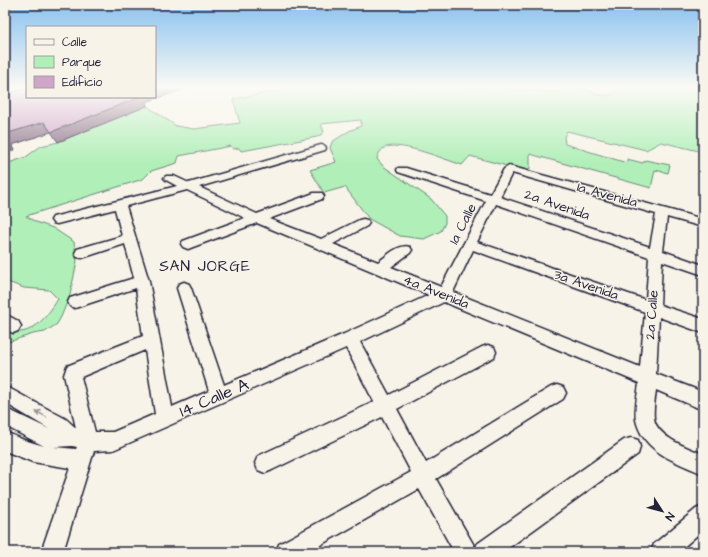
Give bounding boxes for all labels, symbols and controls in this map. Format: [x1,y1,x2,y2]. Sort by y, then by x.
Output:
legend [26,26,156,98]
text: Calle [62,34,87,51]
text: Parque [62,54,102,71]
text: Edificio [62,74,102,91]
street label: 1a Avenida [575,177,639,213]
street label: 2a Avenida [522,184,592,226]
street label: 1a Calle [444,200,482,248]
district label: SAN JORGE [159,256,251,277]
street label: 3a Avenida [551,265,621,305]
street label: 4a Avenida [400,270,472,314]
street label: 2a Calle [640,289,664,341]
street label: 14 Calle A [175,373,253,423]
one-way arrow [35,409,47,417]
north arrow [642,491,682,531]
text: N [662,509,678,524]

